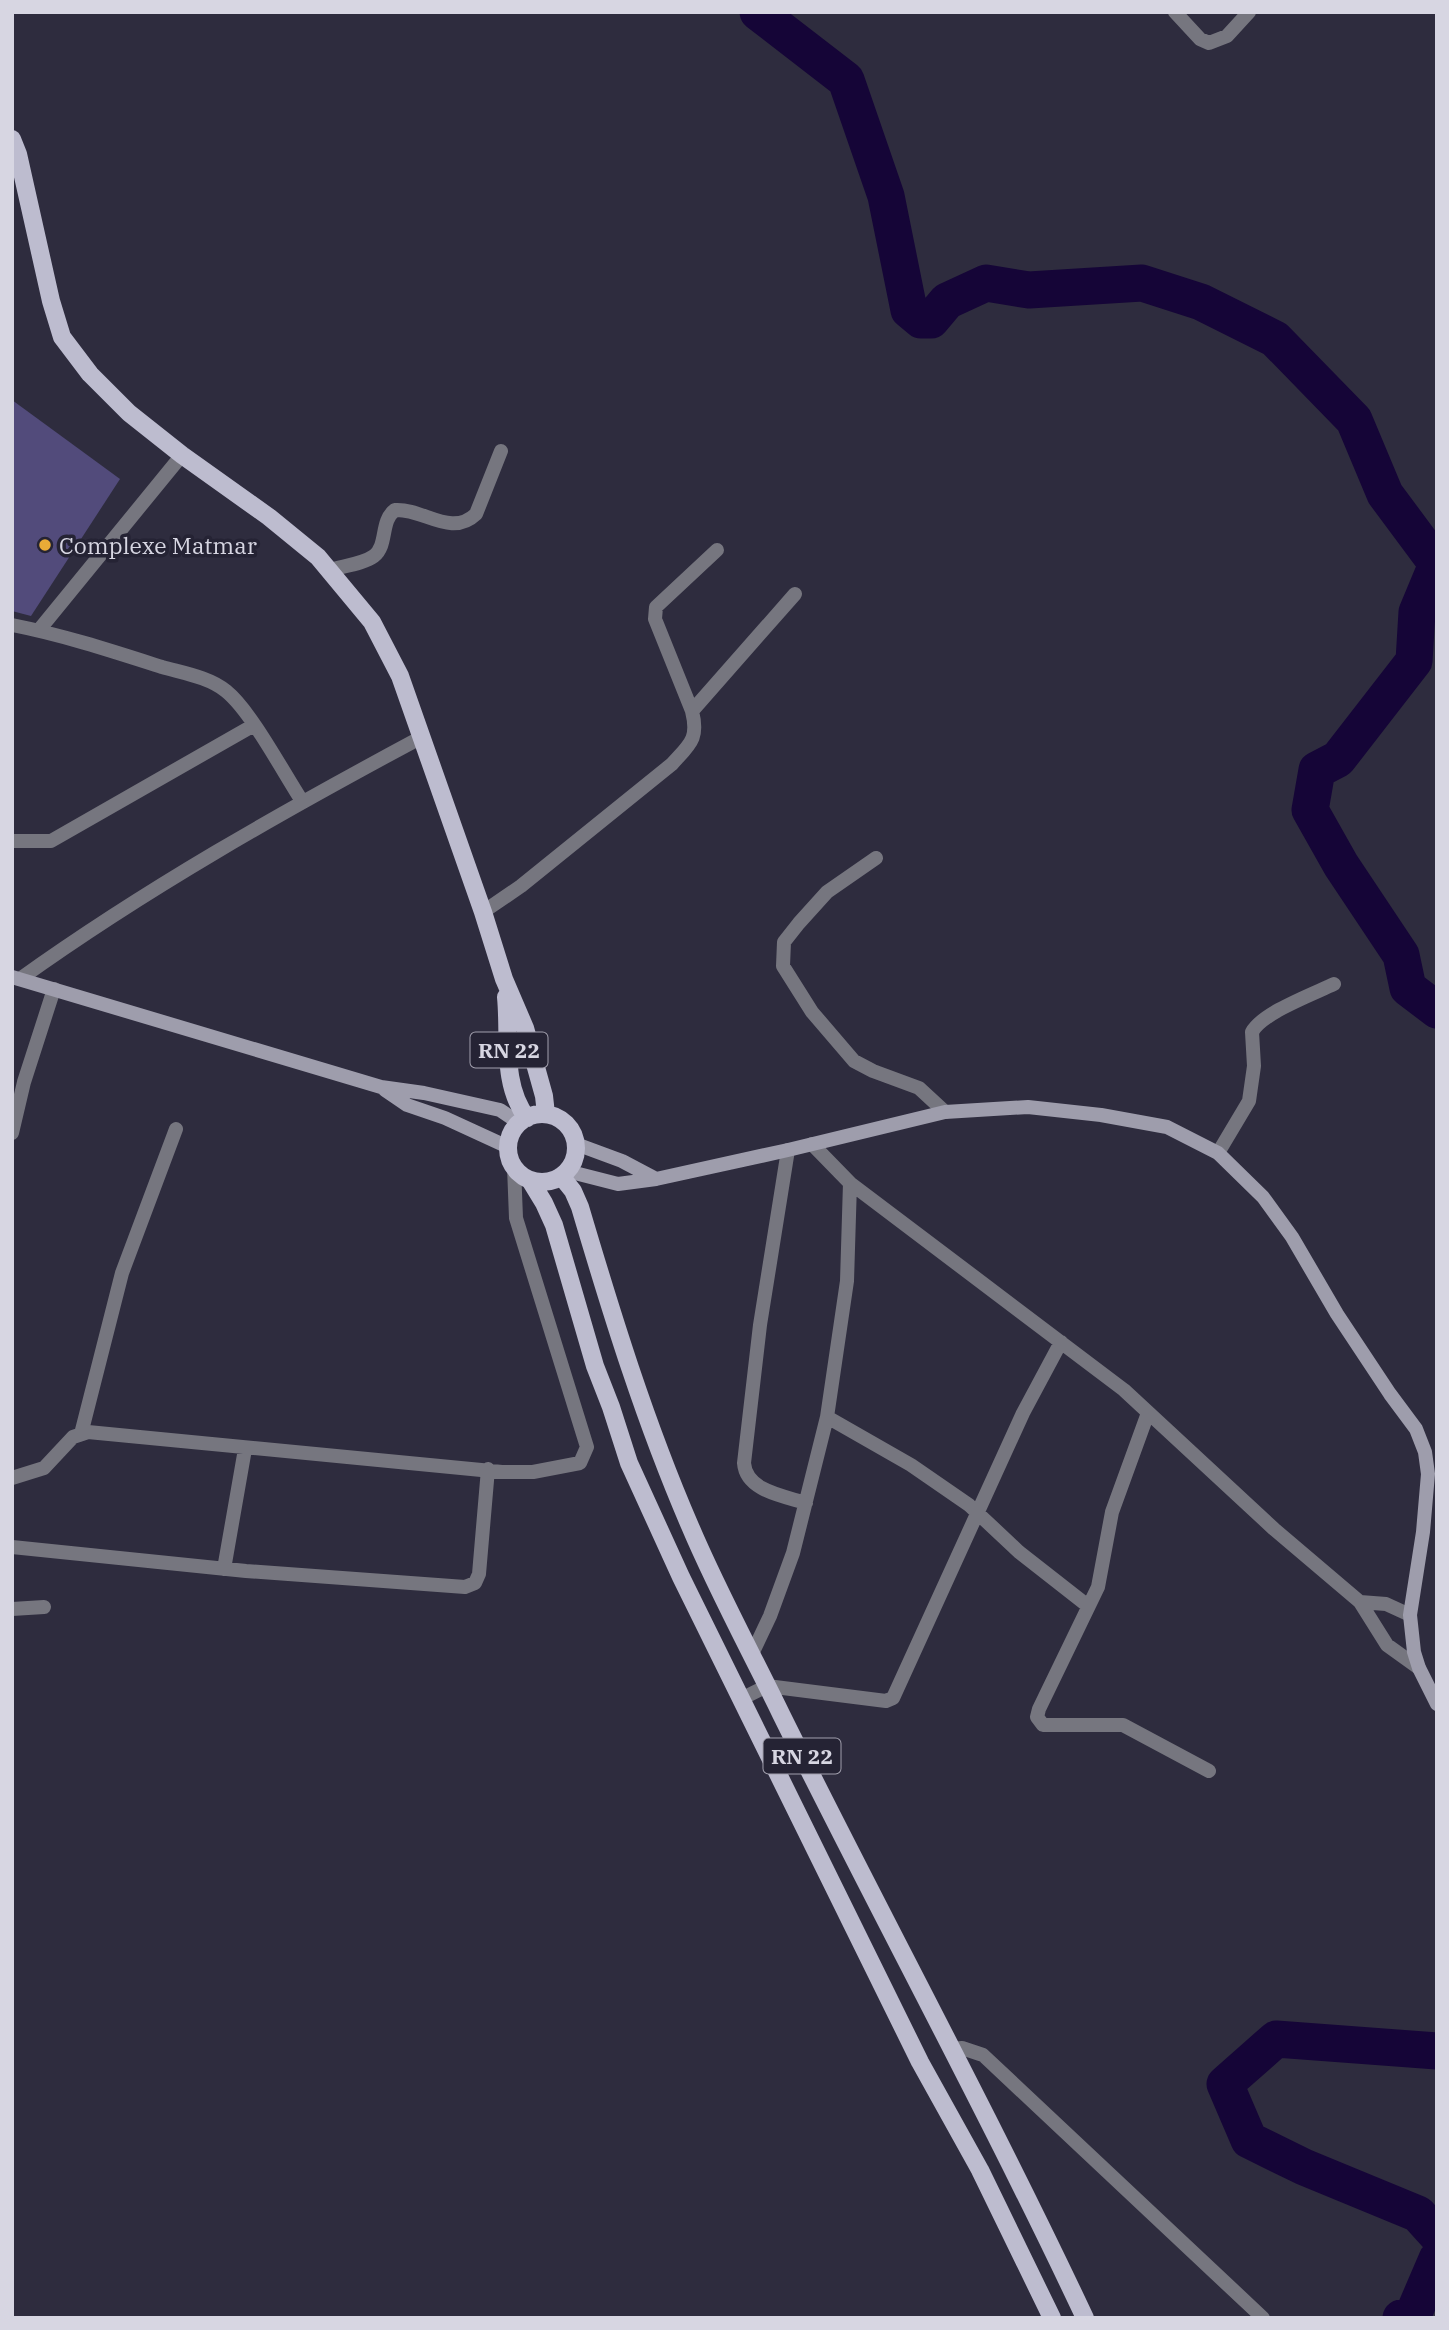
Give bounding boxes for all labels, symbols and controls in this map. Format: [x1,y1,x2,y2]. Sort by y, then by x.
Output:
place label: Complexe Matmar [59,530,257,560]
marker: Complexe Matmar [37,537,53,553]
road number: RN 22 [470,1032,548,1068]
road number: RN 22 [764,1738,840,1774]

